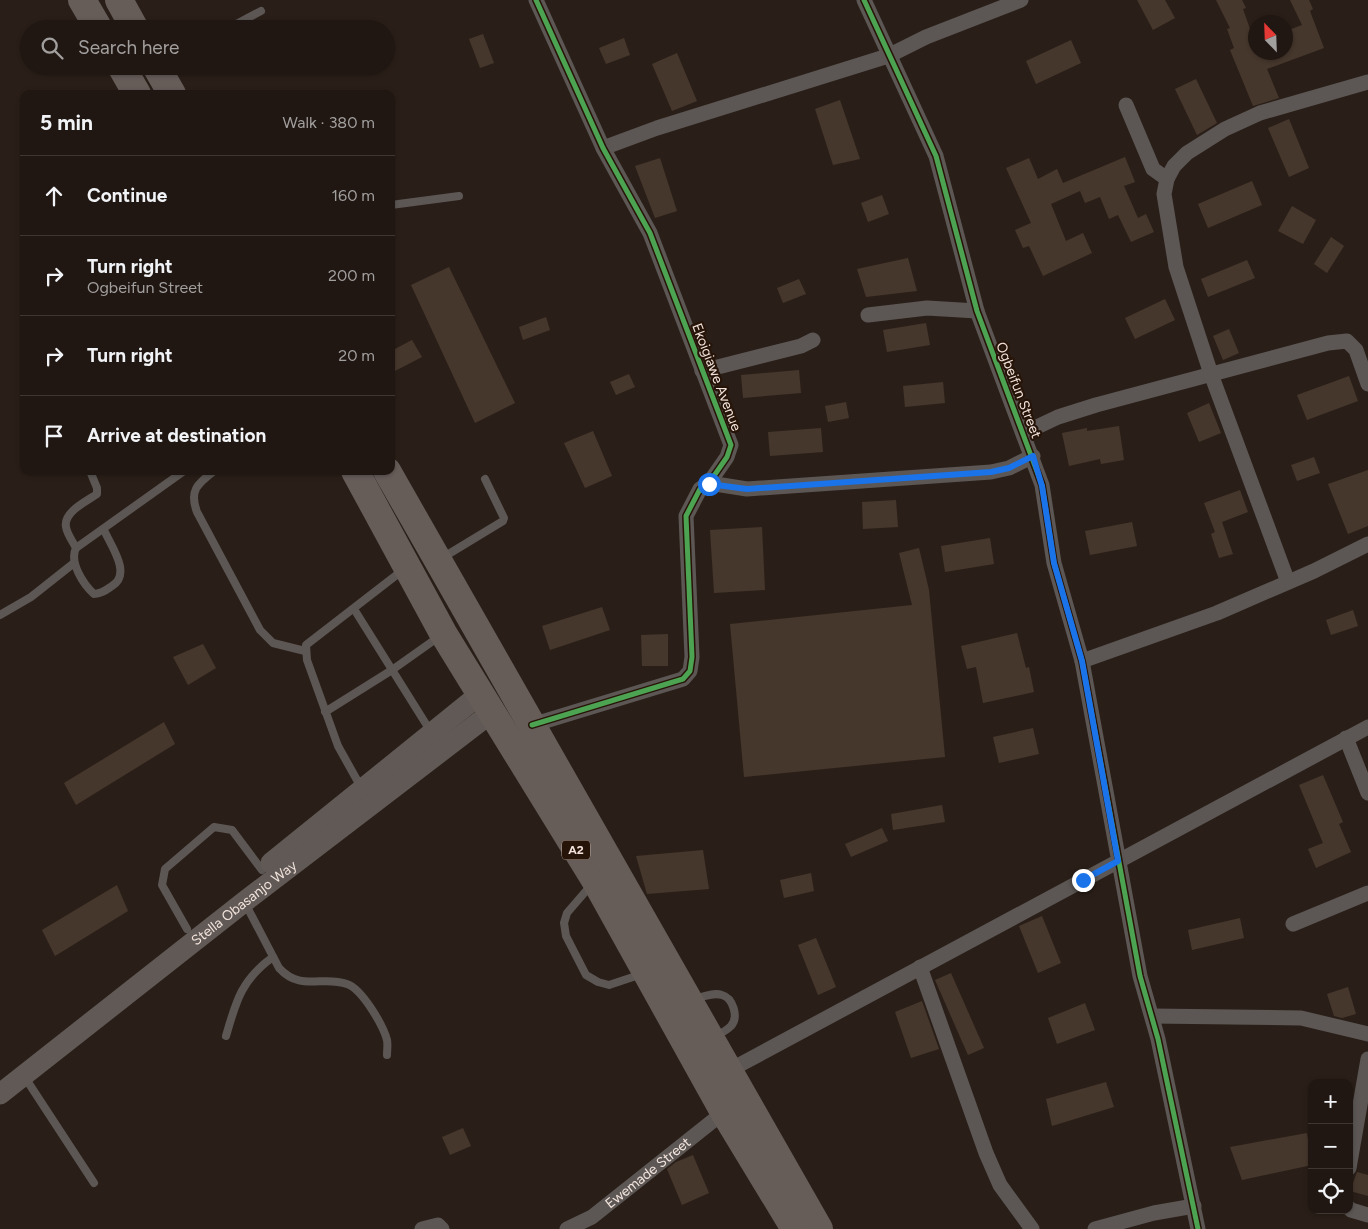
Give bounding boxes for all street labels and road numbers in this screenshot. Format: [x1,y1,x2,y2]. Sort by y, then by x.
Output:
street label: Ekoigiawe Avenue [688,321,745,434]
street label: Ogbeifun Street [992,340,1045,441]
road number: A2 [562,840,590,860]
street label: Stella Obasanjo Way [188,856,301,949]
street label: Ewemade Street [602,1134,694,1212]

